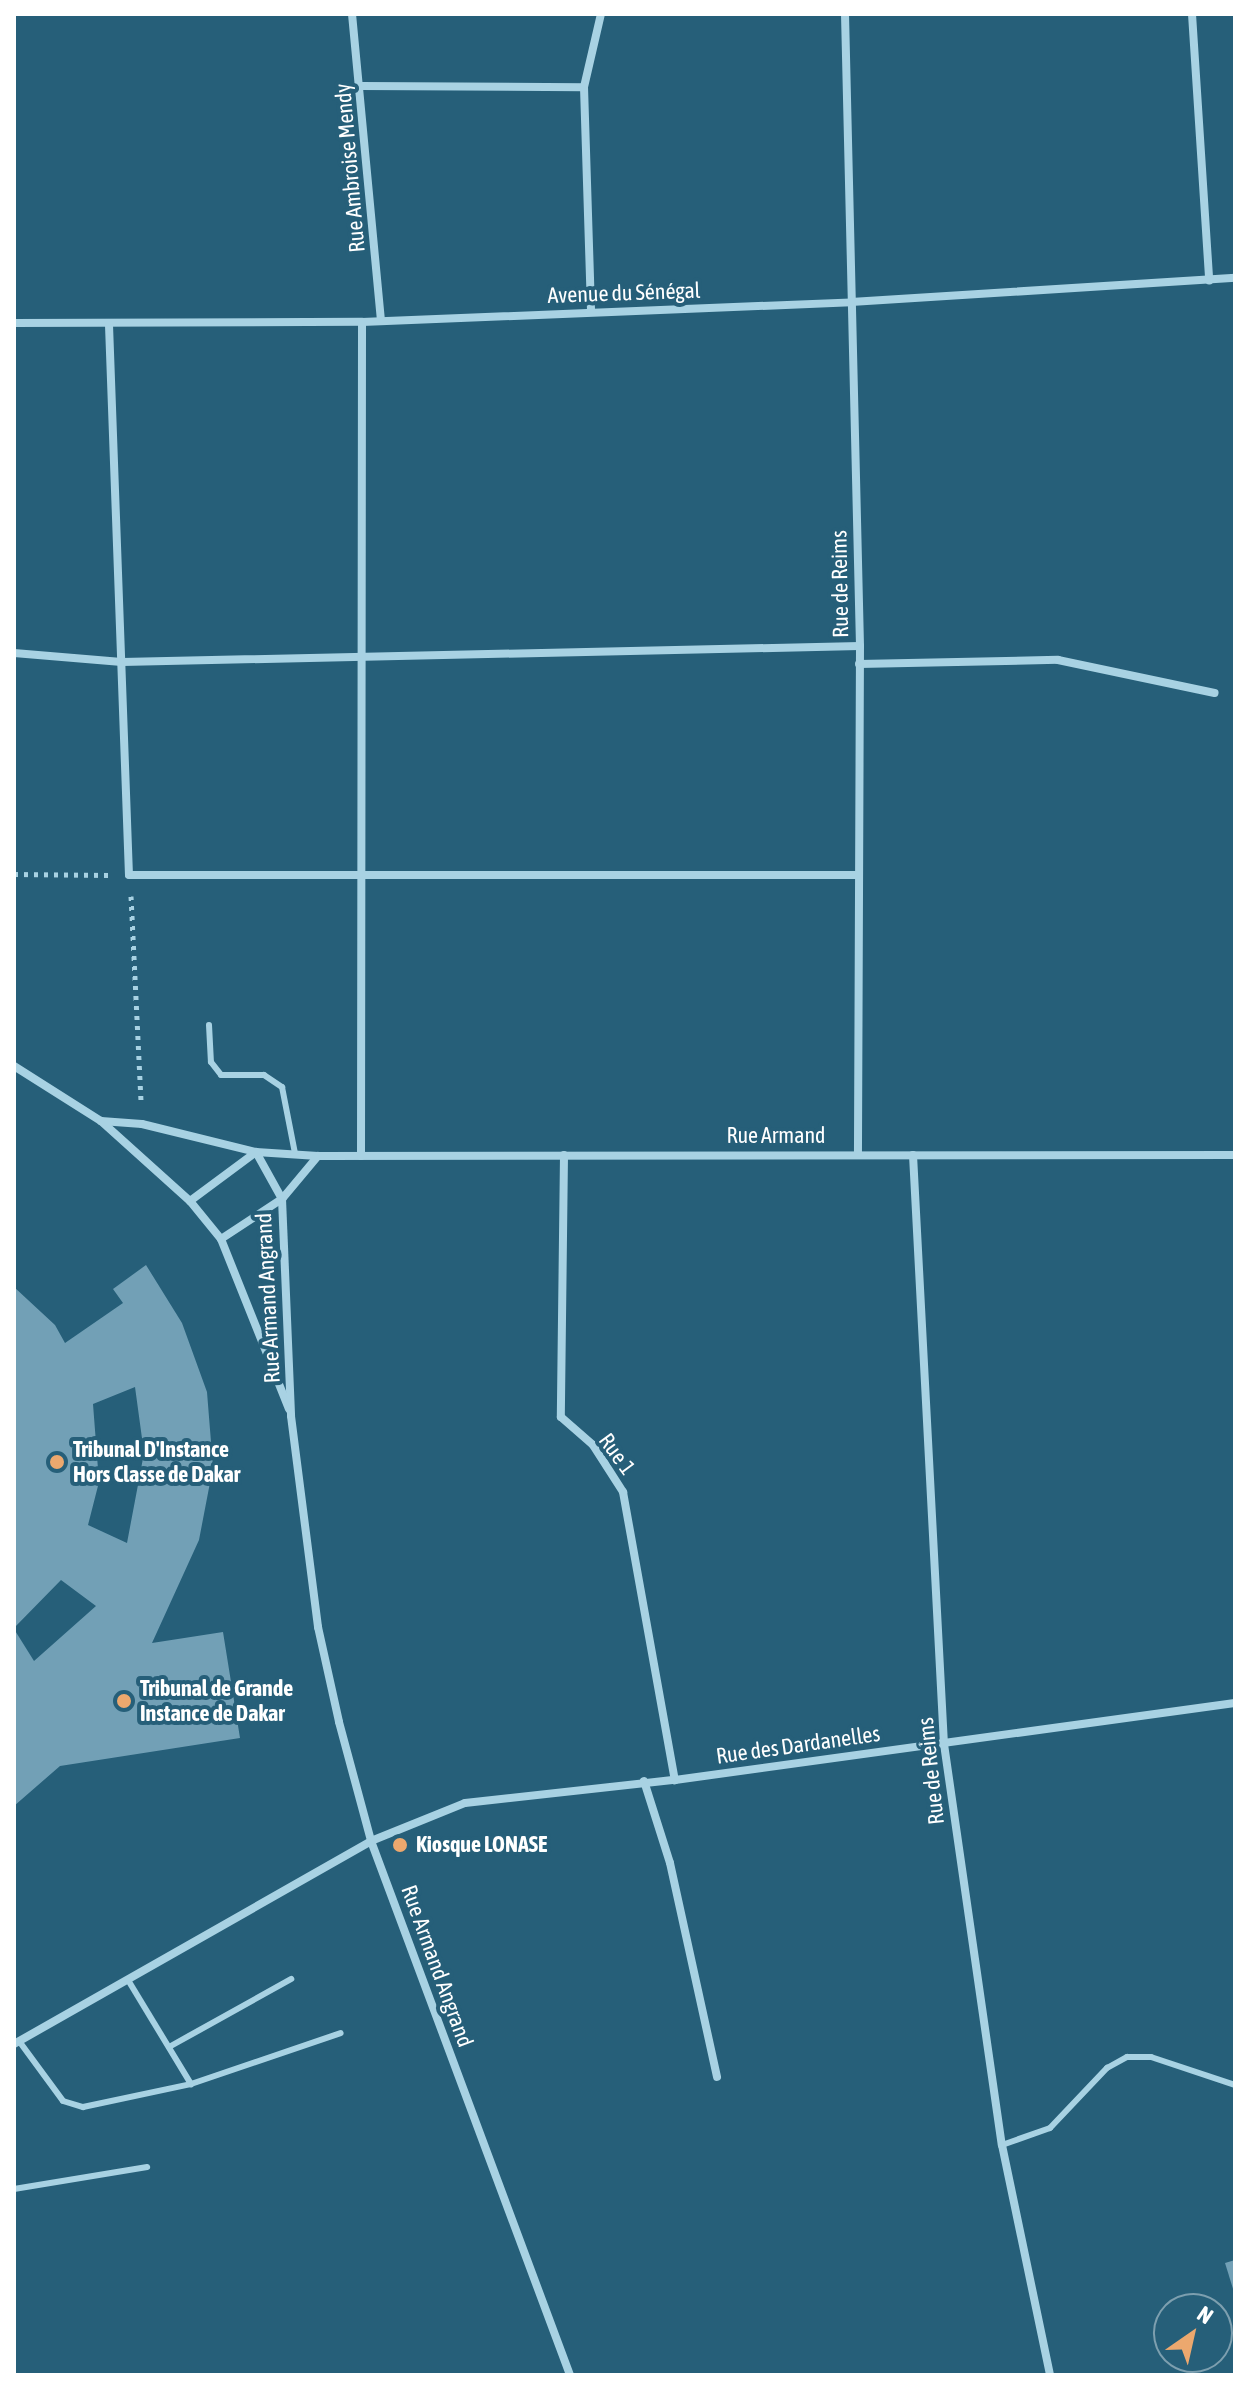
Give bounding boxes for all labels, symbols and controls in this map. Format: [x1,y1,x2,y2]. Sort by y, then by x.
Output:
street label: Rue Ambroise Mendy [329,83,371,253]
street label: Avenue du Sénégal [547,277,701,309]
street label: Rue de Reims [826,530,854,638]
street label: Rue Armand [726,1123,826,1149]
street label: Rue Armand Angrand [250,1212,286,1384]
street label: Rue 1 [593,1428,641,1480]
place label: Tribunal D'Instance Hors Classe de Dakar [73,1436,240,1488]
marker: Tribunal D'Instance Hors Classe de Dakar [48,1453,66,1471]
place label: Tribunal de Grande Instance de Dakar [140,1675,293,1726]
marker: Tribunal de Grande Instance de Dakar [115,1692,133,1710]
street label: Rue de Reims [912,1716,950,1826]
street label: Rue des Dardanelles [714,1720,882,1770]
place label: Kiosque LONASE [416,1832,547,1858]
marker: Kiosque LONASE [391,1836,409,1854]
street label: Rue Armand Angrand [395,1881,479,2051]
north arrow [1153,2293,1233,2373]
text: N [1193,2300,1218,2329]

